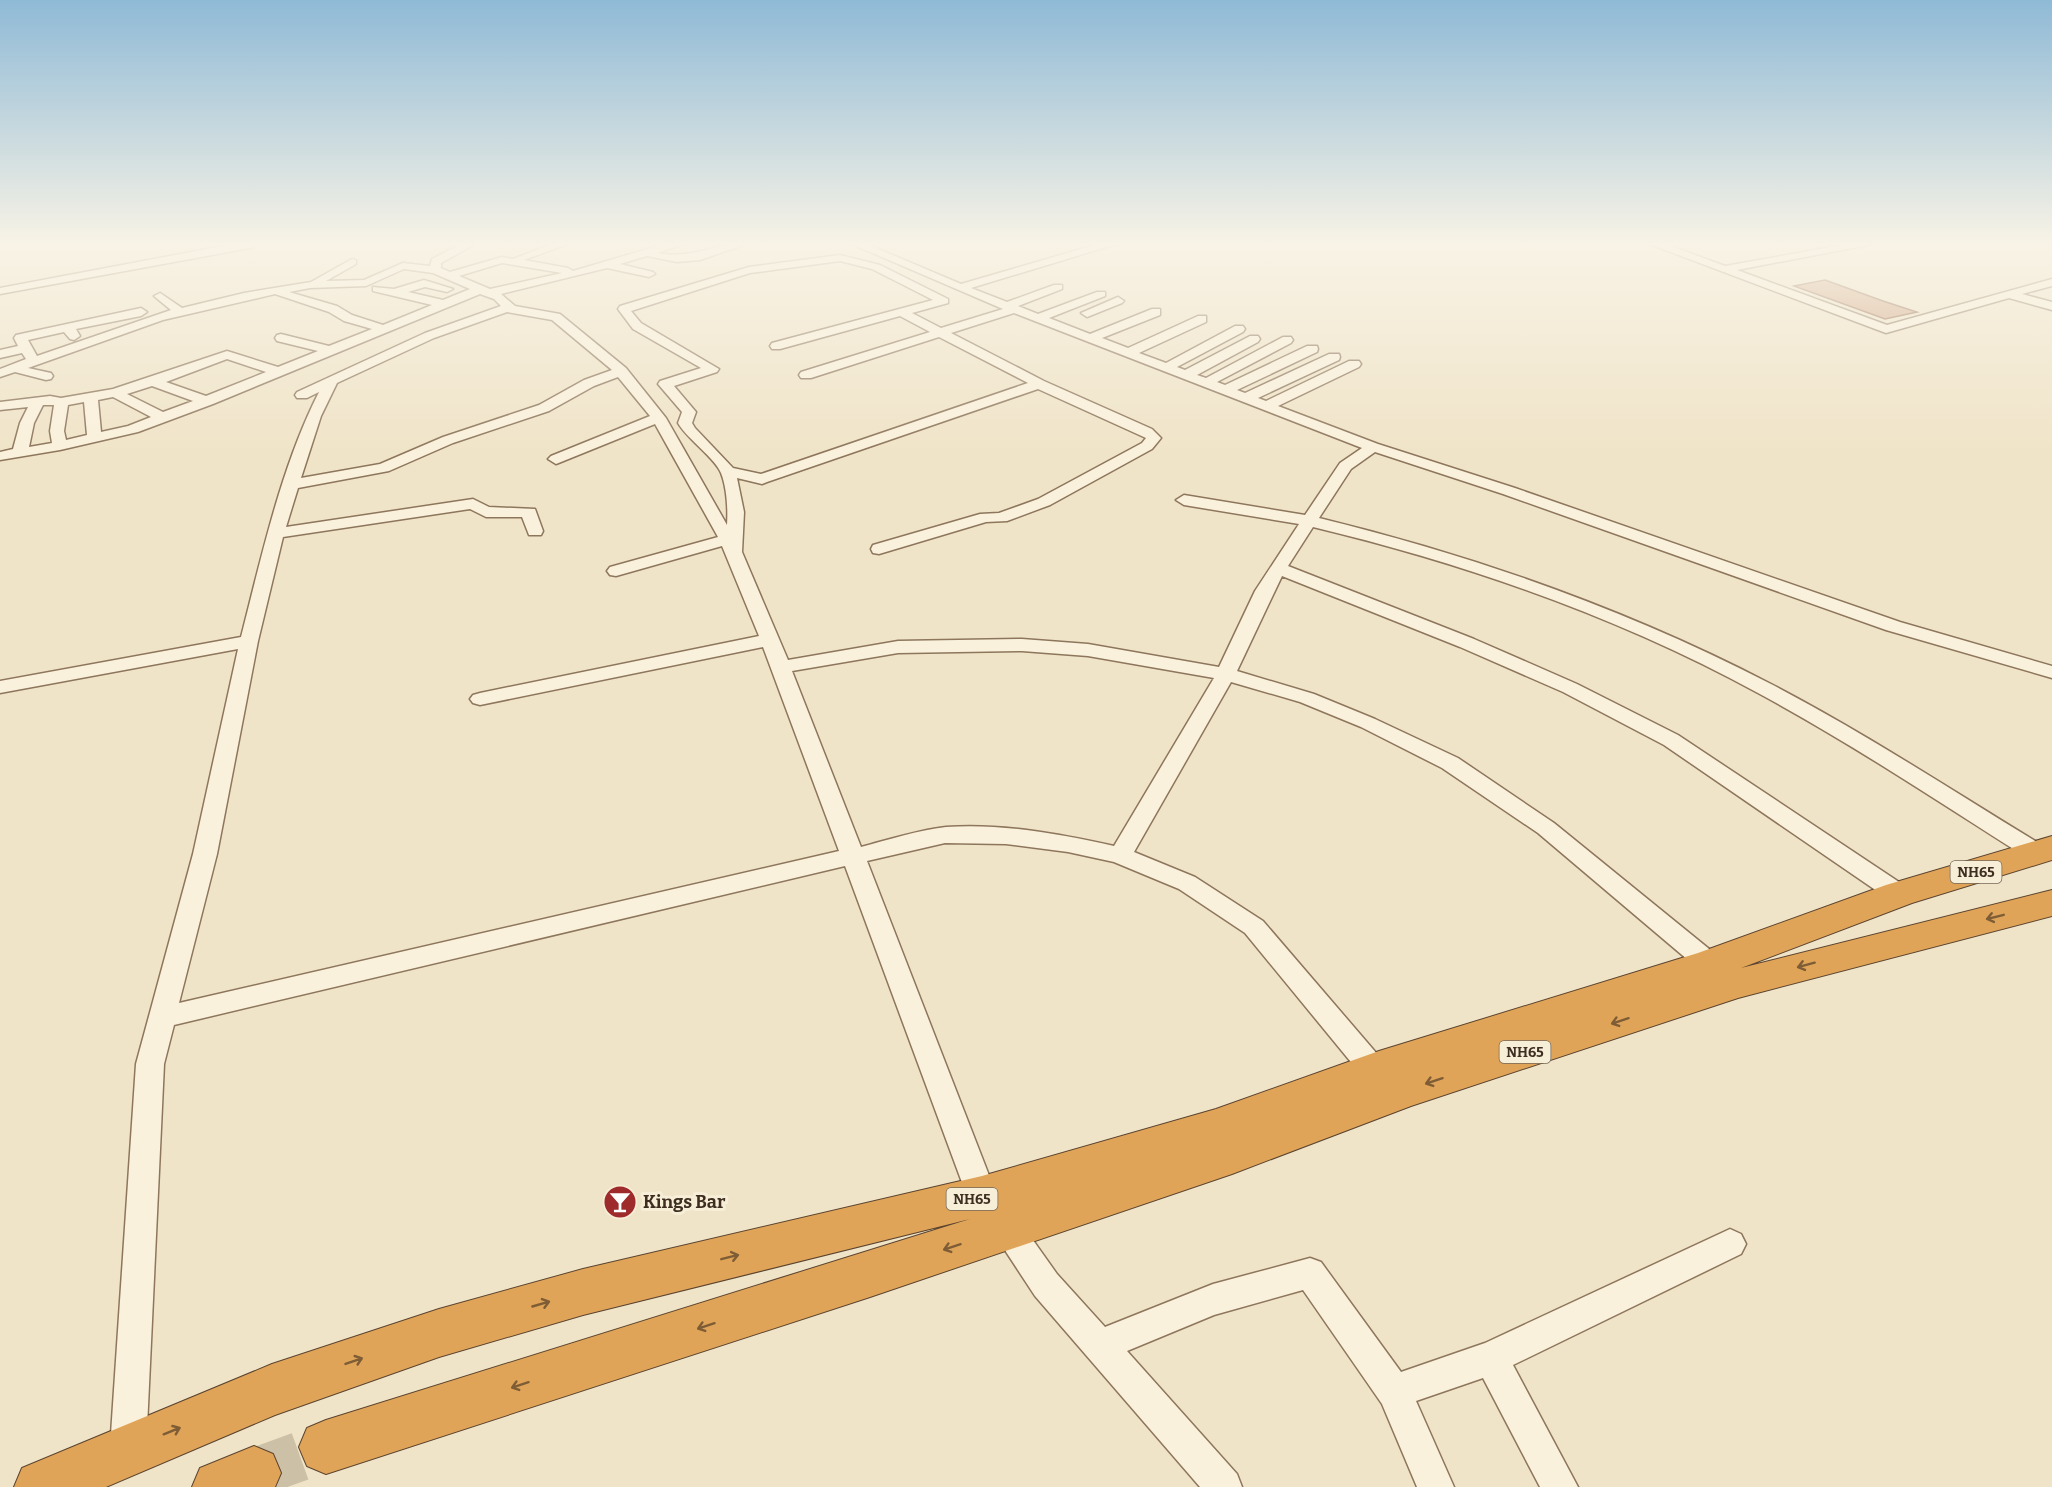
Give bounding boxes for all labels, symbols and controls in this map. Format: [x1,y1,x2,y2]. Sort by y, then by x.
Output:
road number: NH65 [1950,861,2002,883]
one-way arrow [1986,911,2005,923]
one-way arrow [1797,960,1816,972]
one-way arrow [1611,1016,1630,1027]
road number: NH65 [1500,1041,1550,1063]
one-way arrow [1425,1077,1444,1088]
bar icon: Kings Bar [602,1184,638,1220]
road number: NH65 [946,1188,998,1210]
place label: Kings Bar [643,1191,726,1213]
one-way arrow [943,1242,962,1253]
one-way arrow [720,1250,739,1262]
one-way arrow [531,1298,550,1309]
one-way arrow [697,1321,716,1332]
one-way arrow [344,1355,363,1366]
one-way arrow [511,1380,530,1391]
one-way arrow [162,1425,181,1436]

